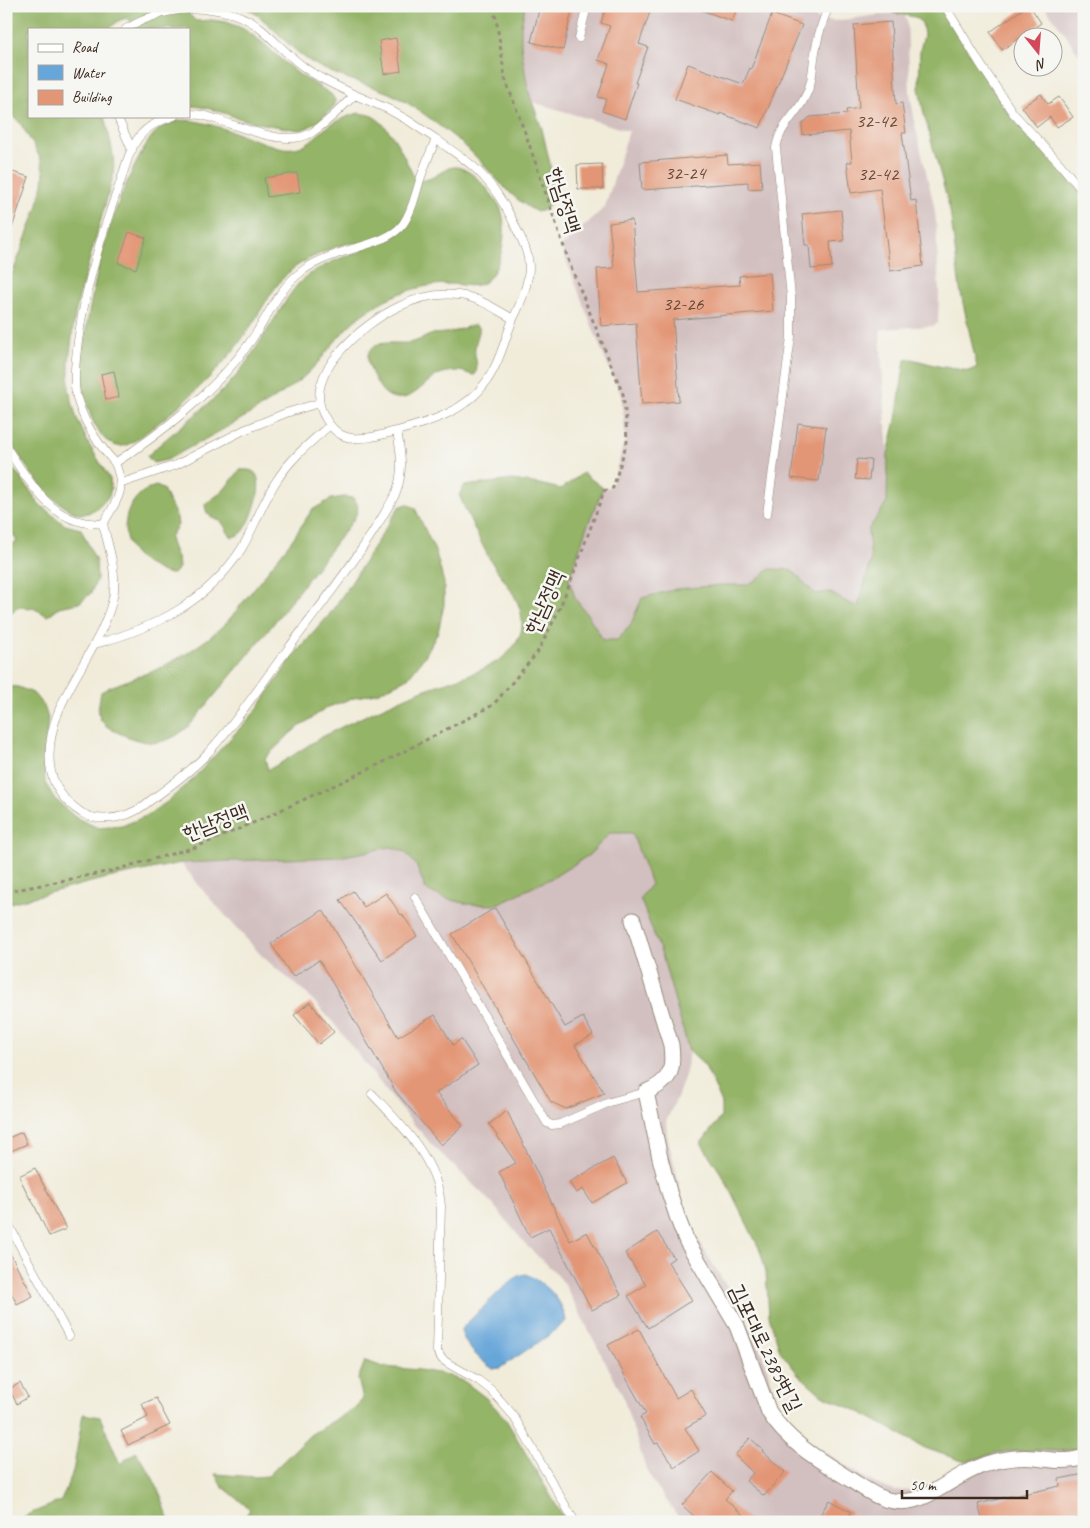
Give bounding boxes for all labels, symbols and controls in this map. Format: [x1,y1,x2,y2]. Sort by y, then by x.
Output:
legend [28,28,190,118]
north arrow [1012,28,1062,78]
text: Road [72,38,99,57]
text: N [1033,55,1048,74]
text: Water [72,64,106,83]
text: Building [72,88,112,107]
house number: 32-42 [856,109,898,133]
house number: 32-24 [665,161,708,185]
house number: 32-42 [858,162,900,186]
street label: 한남정맥 [541,164,587,236]
house number: 32-26 [663,292,705,316]
street label: 한남정맥 [518,566,570,638]
street label: 한남정맥 [179,798,251,846]
street label: 김포대로2385번길 [724,1280,808,1416]
scale bar [902,1468,1028,1500]
text: 50 m [910,1476,937,1495]

